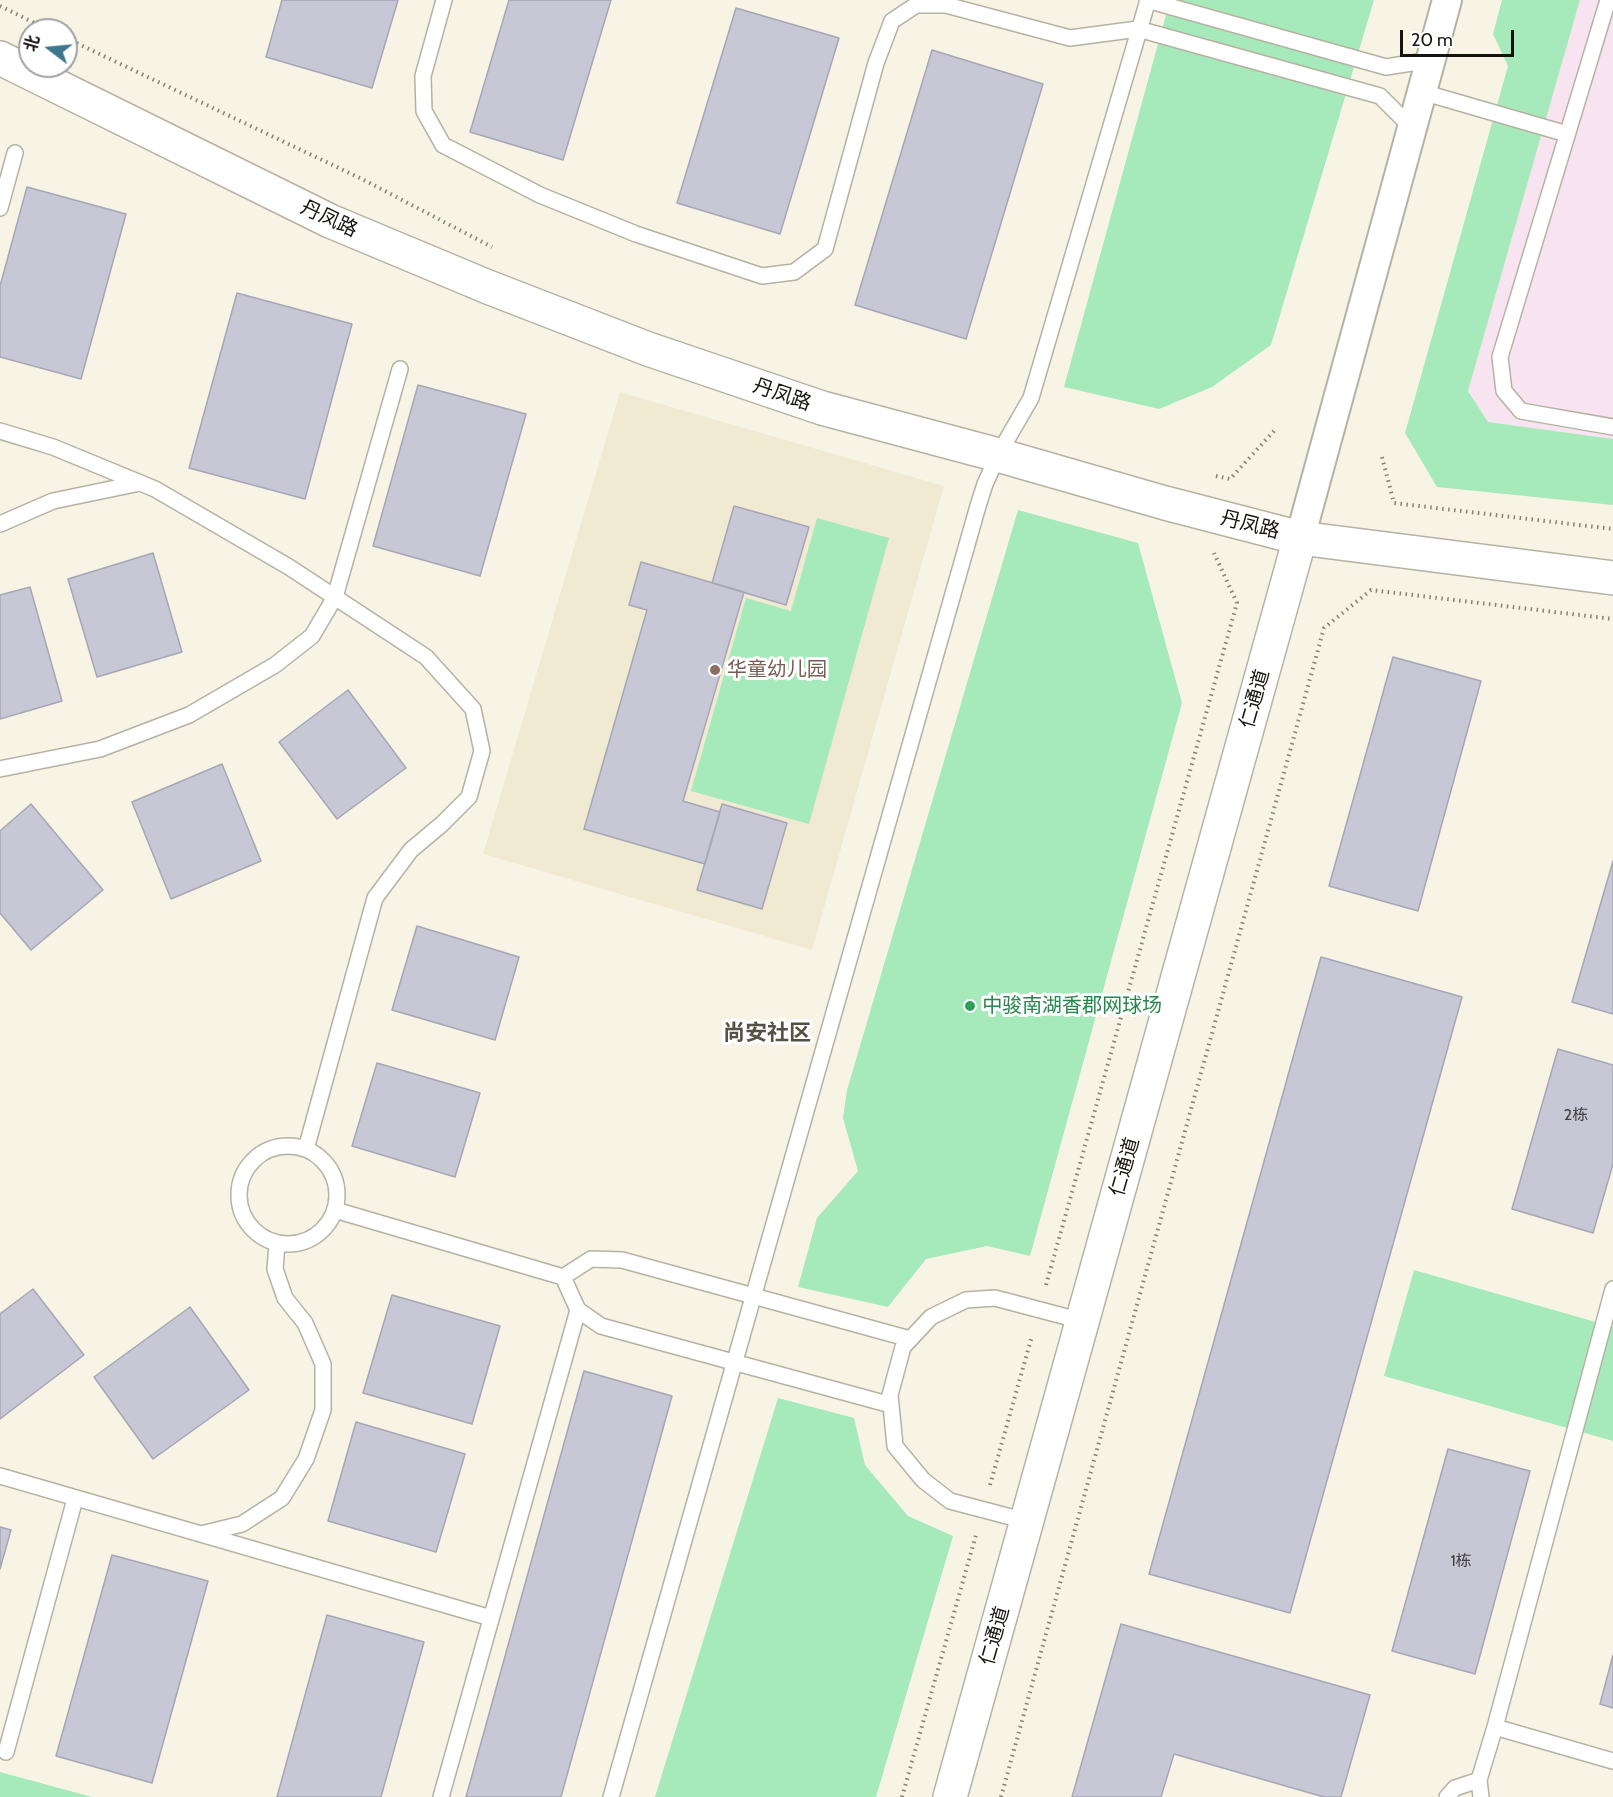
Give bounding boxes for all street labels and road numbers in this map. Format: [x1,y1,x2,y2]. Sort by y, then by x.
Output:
street label: 丹凤路 [297,195,361,243]
street label: 丹凤路 [750,374,814,416]
street label: 丹凤路 [1218,506,1282,544]
street label: 仁通道 [1235,667,1275,731]
street label: 仁通道 [1105,1135,1145,1199]
street label: 仁通道 [975,1604,1015,1668]

